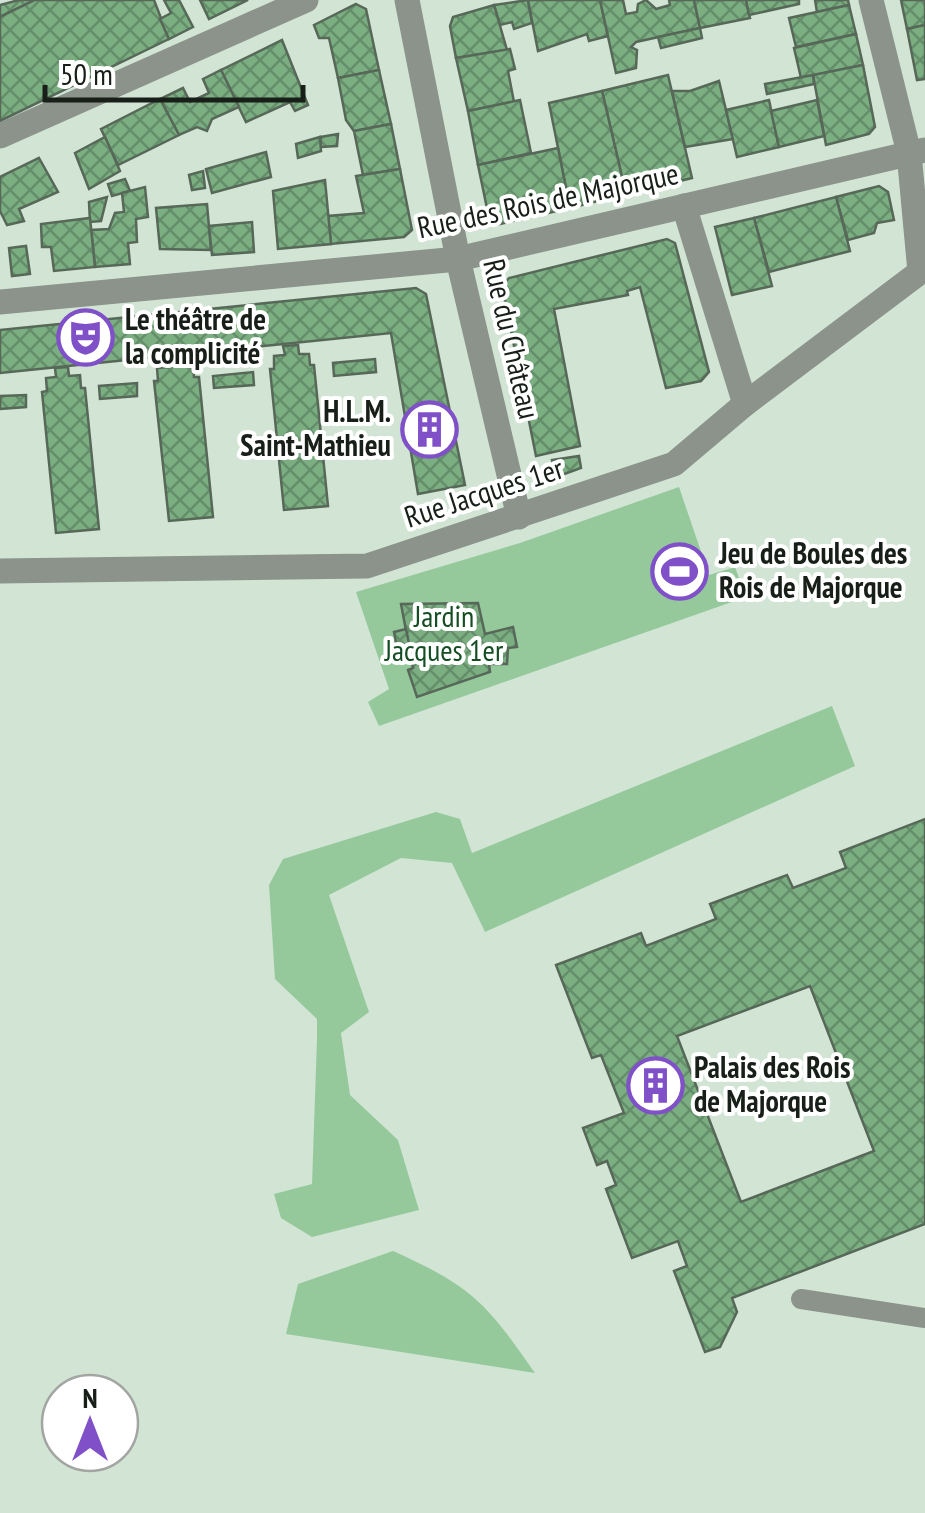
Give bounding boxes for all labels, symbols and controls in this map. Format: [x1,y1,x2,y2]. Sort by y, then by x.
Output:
scale bar [45,40,302,102]
text: 50 m [60,54,113,93]
street label: Rue des Rois de Majorque [413,153,682,246]
street label: Rue du Château [475,255,550,422]
place label: Le théâtre de la complicité [125,299,266,372]
theatre icon: Le théâtre de la complicité [56,307,116,367]
place label: H.L.M. Saint-Mathieu [240,391,391,464]
building icon: H.L.M. Saint-Mathieu [400,399,460,459]
street label: Rue Jacques 1er [399,447,569,536]
place label: Jeu de Boules des Rois de Majorque [718,533,907,606]
sports icon: Jeu de Boules des Rois de Majorque [650,541,710,601]
park label: Jardin Jacques 1er [384,596,504,669]
place label: Palais des Rois de Majorque [694,1047,850,1120]
building icon: Palais des Rois de Majorque [625,1055,685,1115]
north arrow [40,1373,140,1473]
text: N [82,1379,98,1416]

